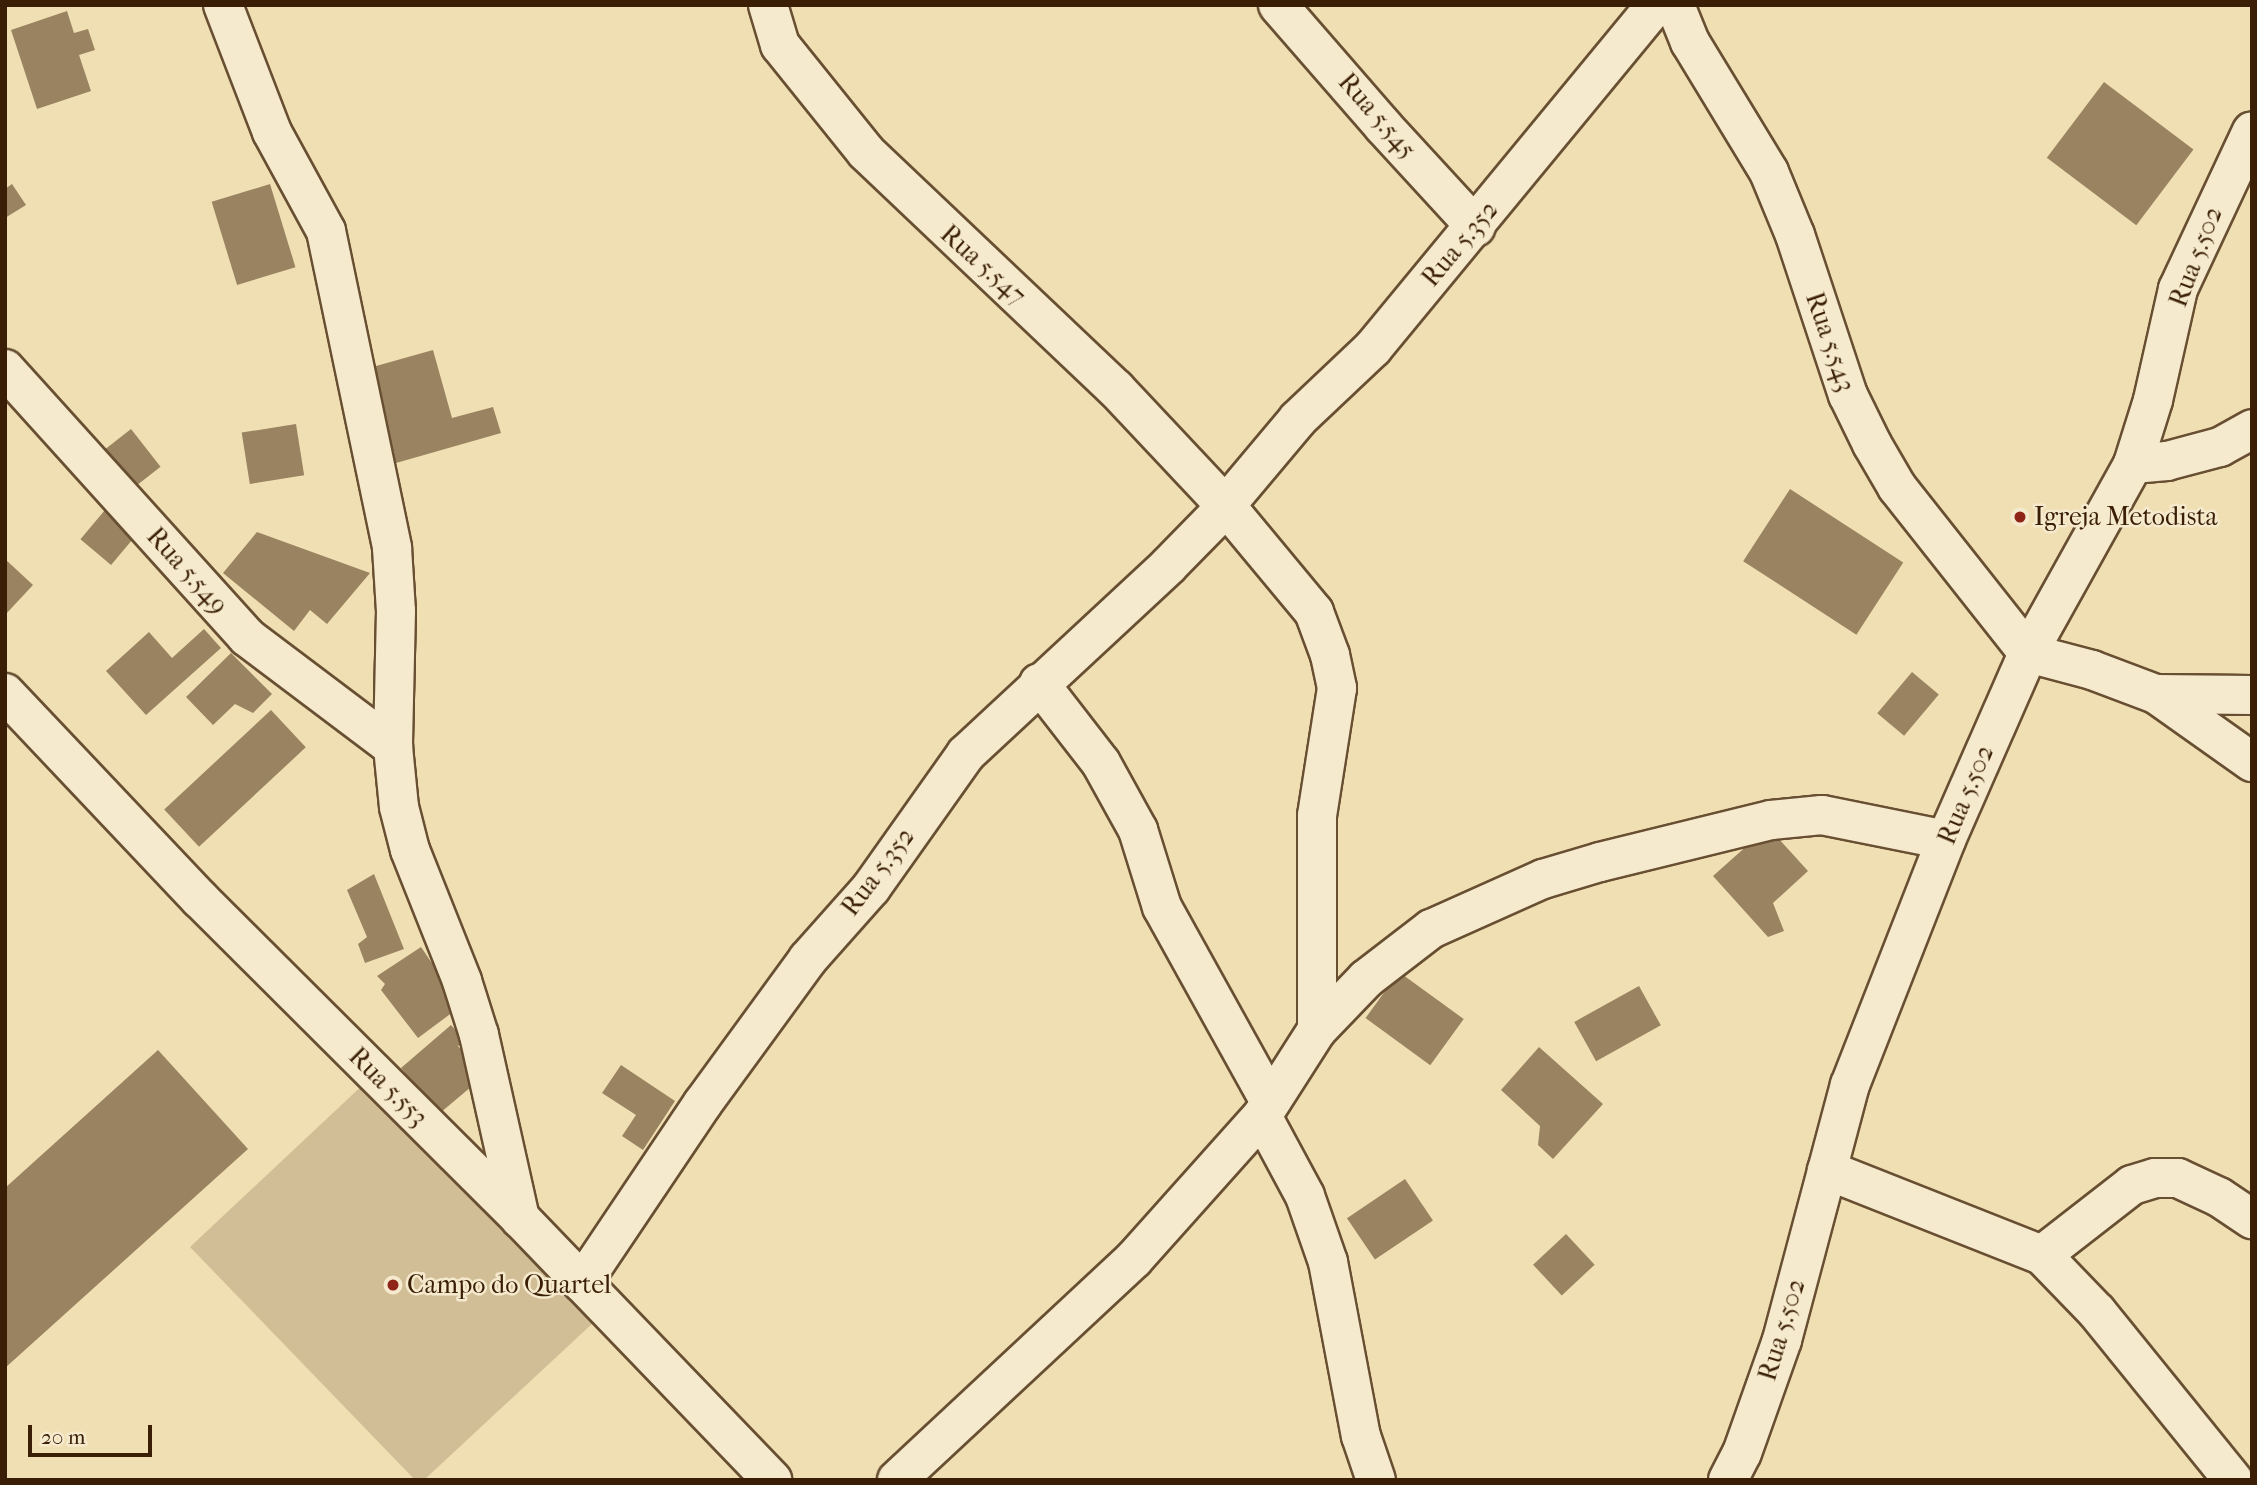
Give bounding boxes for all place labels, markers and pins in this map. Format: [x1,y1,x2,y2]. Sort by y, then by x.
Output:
place label: Igreja Metodista [2034,501,2218,533]
marker: Igreja Metodista [2012,509,2028,525]
place label: Campo do Quartel [407,1269,611,1301]
marker: Campo do Quartel [385,1277,401,1293]

